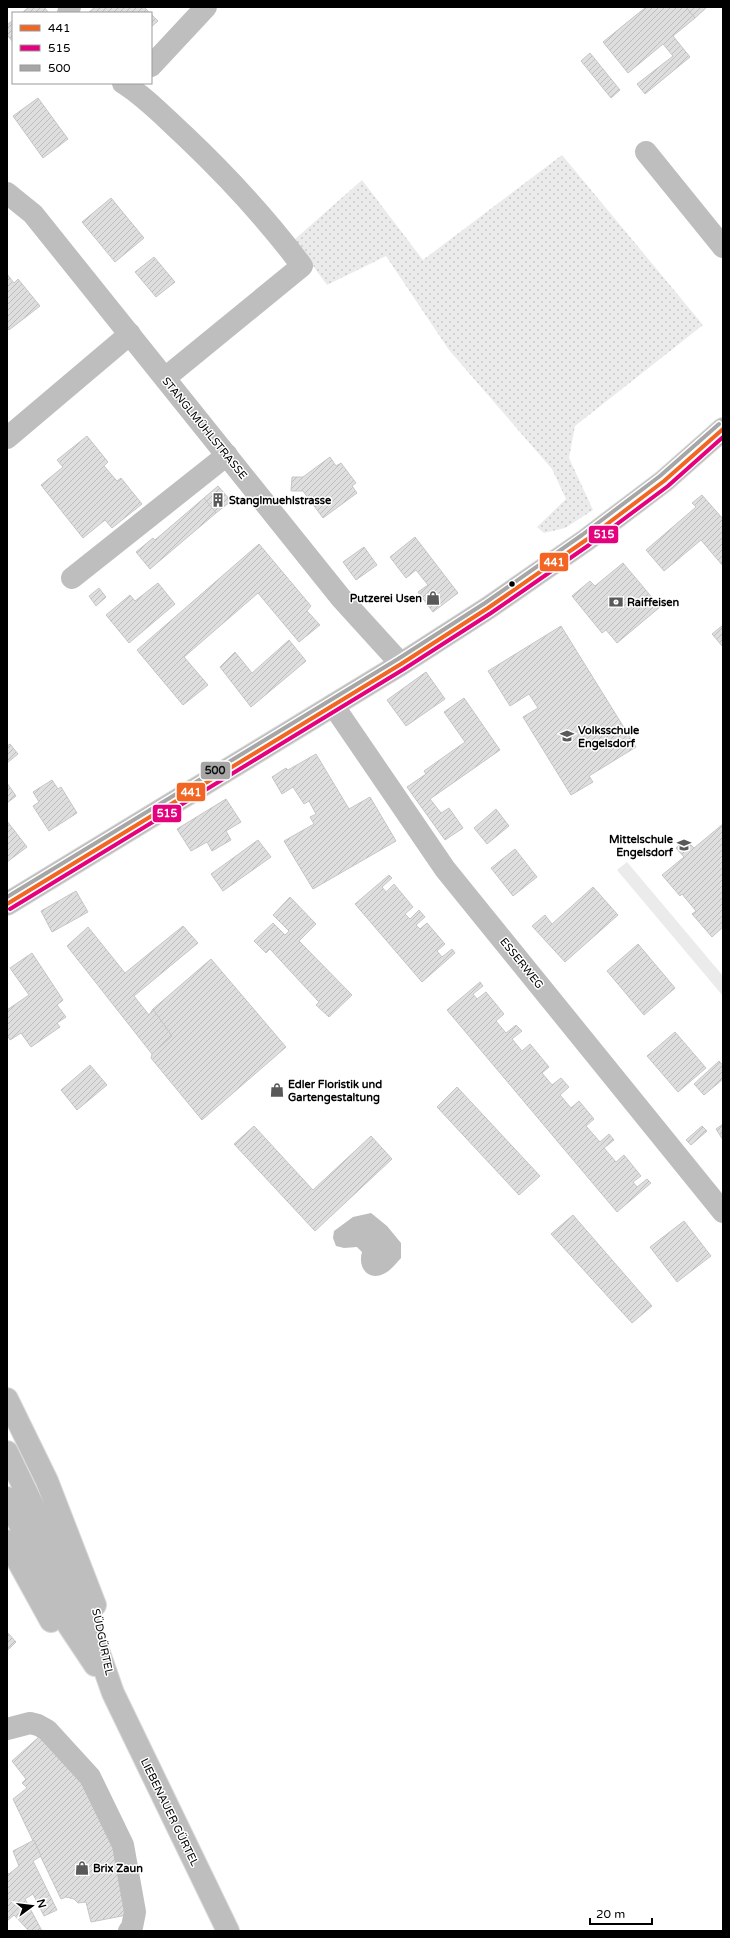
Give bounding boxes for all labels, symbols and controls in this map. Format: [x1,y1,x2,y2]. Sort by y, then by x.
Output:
legend [12,12,152,84]
text: 441 [48,21,71,35]
text: 515 [48,41,71,55]
text: 500 [48,61,71,75]
street label: STANGLMÜHLSTRASSE [159,375,250,482]
building icon: Stanglmuehlstrasse [210,492,226,508]
place label: Stanglmuehlstrasse [229,494,332,508]
line badge: 515 [588,525,619,544]
text: 515 [594,528,614,541]
line badge: 441 [539,552,569,572]
text: 441 [544,556,564,569]
unlabelled marker [507,579,517,589]
shop icon: Putzerei Usen [425,590,441,606]
place label: Putzerei Usen [350,592,422,605]
bank icon: Raiffeisen [608,594,624,610]
place label: Raiffeisen [627,596,679,609]
place label: Volksschule Engelsdorf [578,724,640,751]
school or university icon: Volksschule Engelsdorf [559,728,575,744]
line badge: 500 [200,761,231,780]
text: 500 [205,764,225,777]
line badge: 441 [176,782,206,802]
text: 441 [181,786,201,799]
line badge: 515 [152,804,182,823]
text: 515 [157,807,177,820]
place label: Mittelschule Engelsdorf [609,833,674,860]
school or university icon: Mittelschule Engelsdorf [676,837,692,853]
street label: ESSERWEG [497,935,546,991]
place label: Edler Floristik und Gartengestaltung [288,1078,382,1105]
shop icon: Edler Floristik und Gartengestaltung [269,1082,285,1098]
street label: SÜDGÜRTEL [89,1608,116,1677]
street label: LIEBENAUER GÜRTEL [138,1756,202,1869]
shop icon: Brix Zaun [74,1860,90,1876]
place label: Brix Zaun [93,1862,143,1875]
north arrow [12,1886,52,1926]
text: N [34,1898,49,1909]
scale bar [590,1900,652,1926]
text: 20 m [596,1907,625,1921]

